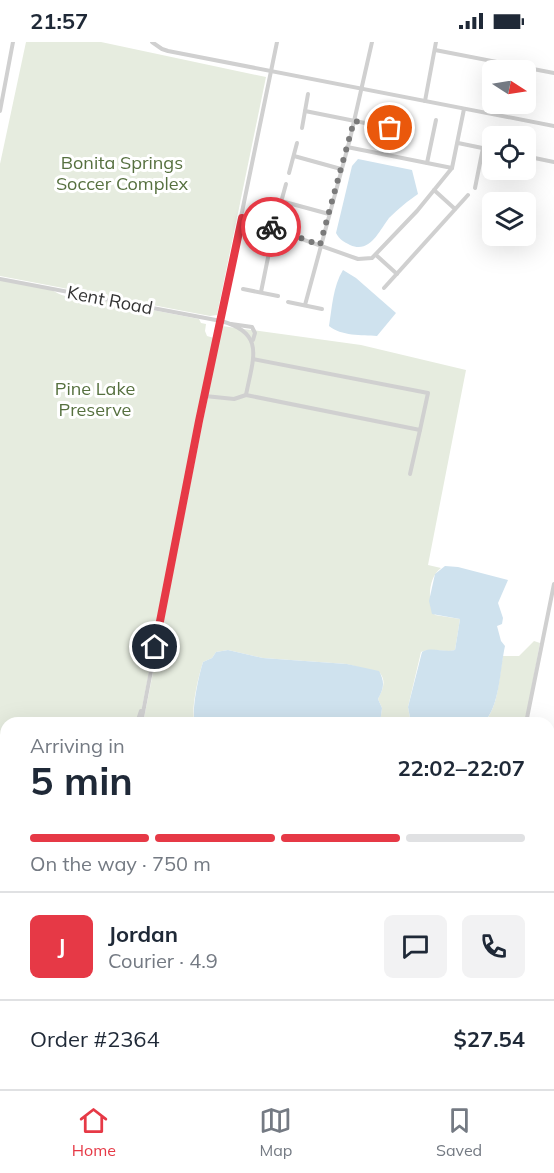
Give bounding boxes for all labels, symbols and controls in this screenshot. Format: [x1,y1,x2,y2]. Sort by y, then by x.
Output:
text: 21:57 [30,7,88,35]
north arrow [482,60,536,114]
map controls [482,60,536,246]
pin [364,102,415,153]
icon: bag [373,111,406,144]
button: locate [482,126,536,180]
park label: Bonita Springs Soccer Complex [56,151,188,195]
button: layers [482,192,536,246]
courier [241,197,301,257]
icon: bike [255,211,288,244]
street label: Kent Road [65,280,155,320]
park label: Pine Lake Preserve [55,377,135,421]
pin [129,621,180,672]
icon: home [138,630,171,663]
text: Arriving in [30,733,125,758]
text: 22:02–22:07 [397,754,525,782]
text: 5 min [30,756,133,805]
text: On the way · 750 m [30,851,211,876]
button: chat [384,915,447,978]
button: phone [462,915,525,978]
text: Jordan [108,920,178,948]
text: J [58,932,65,960]
text: Courier · 4.9 [108,948,218,973]
text: Order #2364 [30,1025,160,1053]
text: $27.54 [454,1025,525,1053]
tab: Home [72,1104,116,1160]
tab: Map [259,1104,292,1160]
tab: Saved [436,1104,482,1160]

